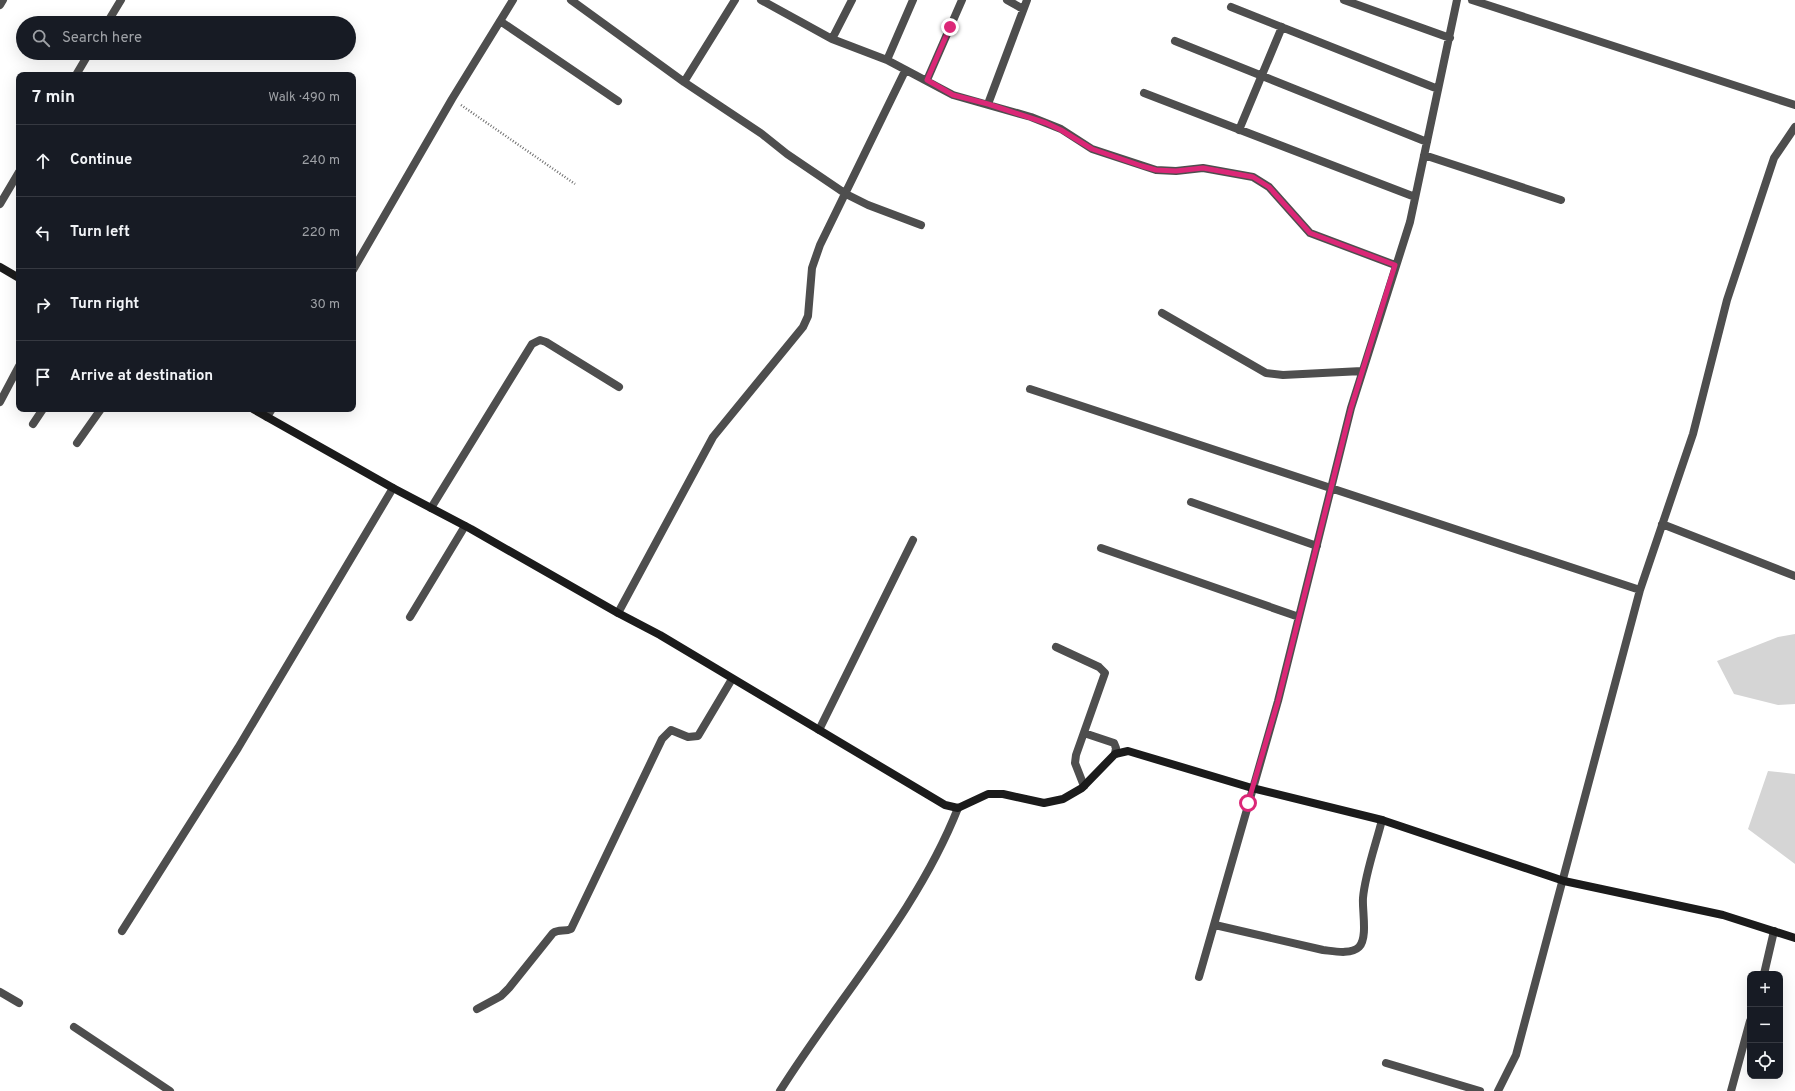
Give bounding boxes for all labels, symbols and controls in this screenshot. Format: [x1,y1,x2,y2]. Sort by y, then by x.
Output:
search box [16,16,356,60]
route end [941,18,959,36]
icon: search [30,27,52,49]
text: Search here [62,29,142,48]
text: 7 min [32,87,75,109]
text: Walk · 490 m [268,90,340,106]
icon: ahead [32,150,54,172]
text: Continue [70,151,132,170]
text: 240 m [302,153,340,169]
icon: left [32,222,54,244]
text: Turn left [70,223,130,242]
text: 220 m [302,225,340,241]
icon: right [32,294,54,316]
text: Turn right [70,295,139,314]
text: 30 m [310,297,340,313]
icon: arrive [32,366,54,388]
text: Arrive at destination [70,367,213,386]
route start [1239,794,1257,812]
map controls [1747,971,1783,1079]
button: + [1747,971,1783,1007]
button: − [1747,1007,1783,1043]
button: locate [1747,1043,1783,1079]

